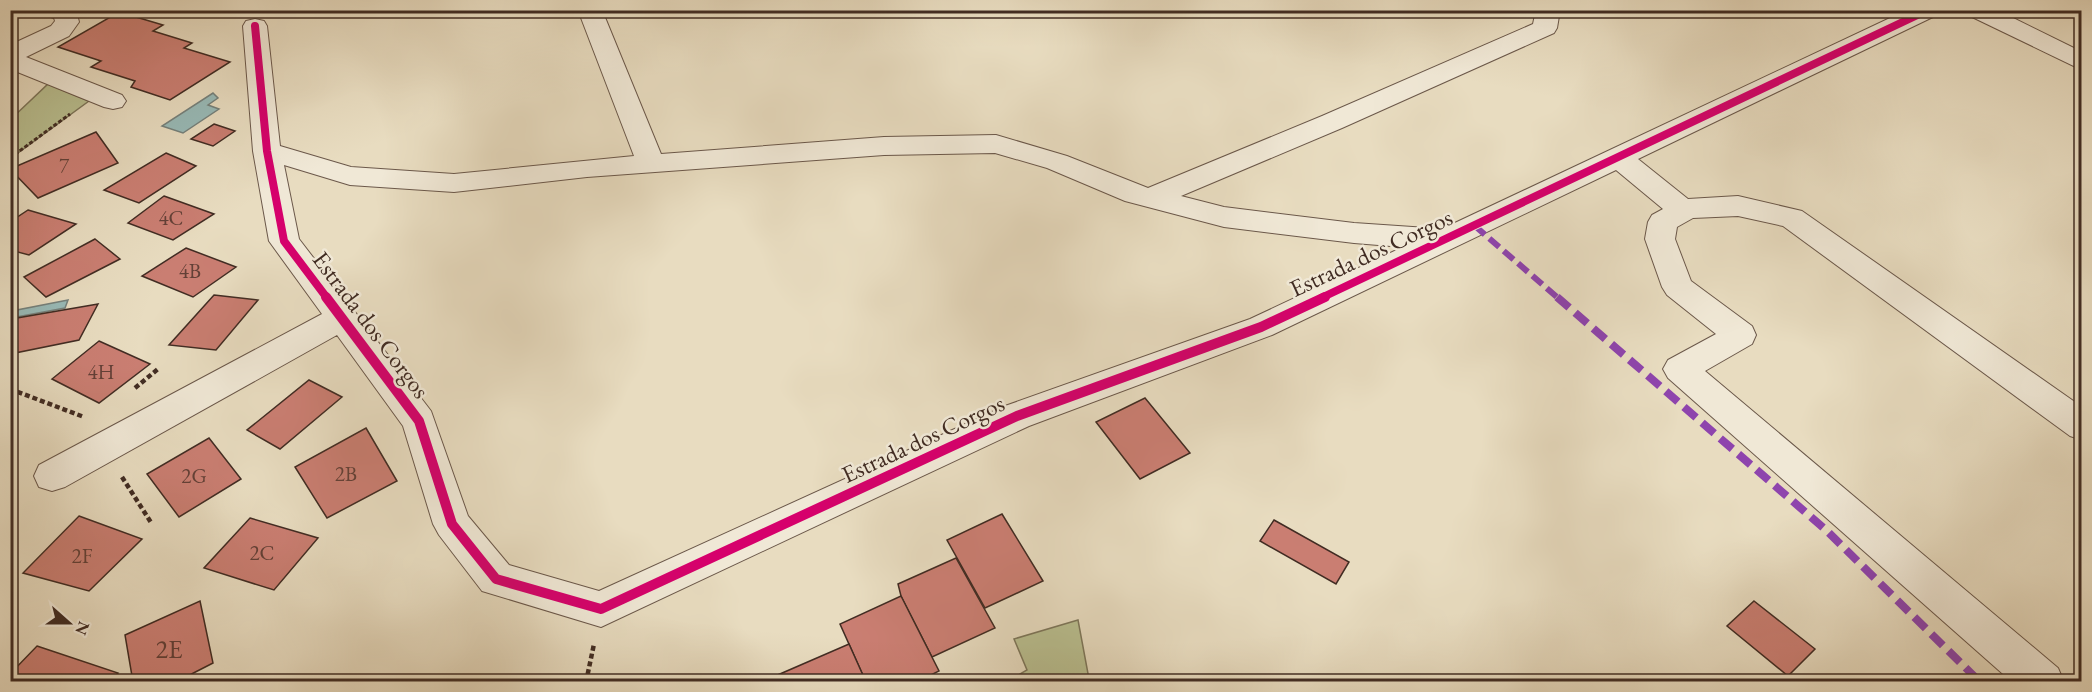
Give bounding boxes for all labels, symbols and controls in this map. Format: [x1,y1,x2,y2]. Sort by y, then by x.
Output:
house number: 7 [59,152,70,179]
street label: Estrada dos Corgos [1284,201,1457,304]
house number: 4C [159,204,184,231]
street label: Estrada dos Corgos [306,245,437,405]
house number: 4B [179,257,201,284]
house number: 4H [87,358,115,385]
street label: Estrada dos Corgos [836,387,1009,490]
house number: 2B [335,460,357,487]
house number: 2G [181,462,207,489]
house number: 2C [250,539,275,566]
house number: 2F [72,542,93,569]
north arrow [39,593,99,653]
text: N [70,618,95,638]
house number: 2E [155,632,183,666]

